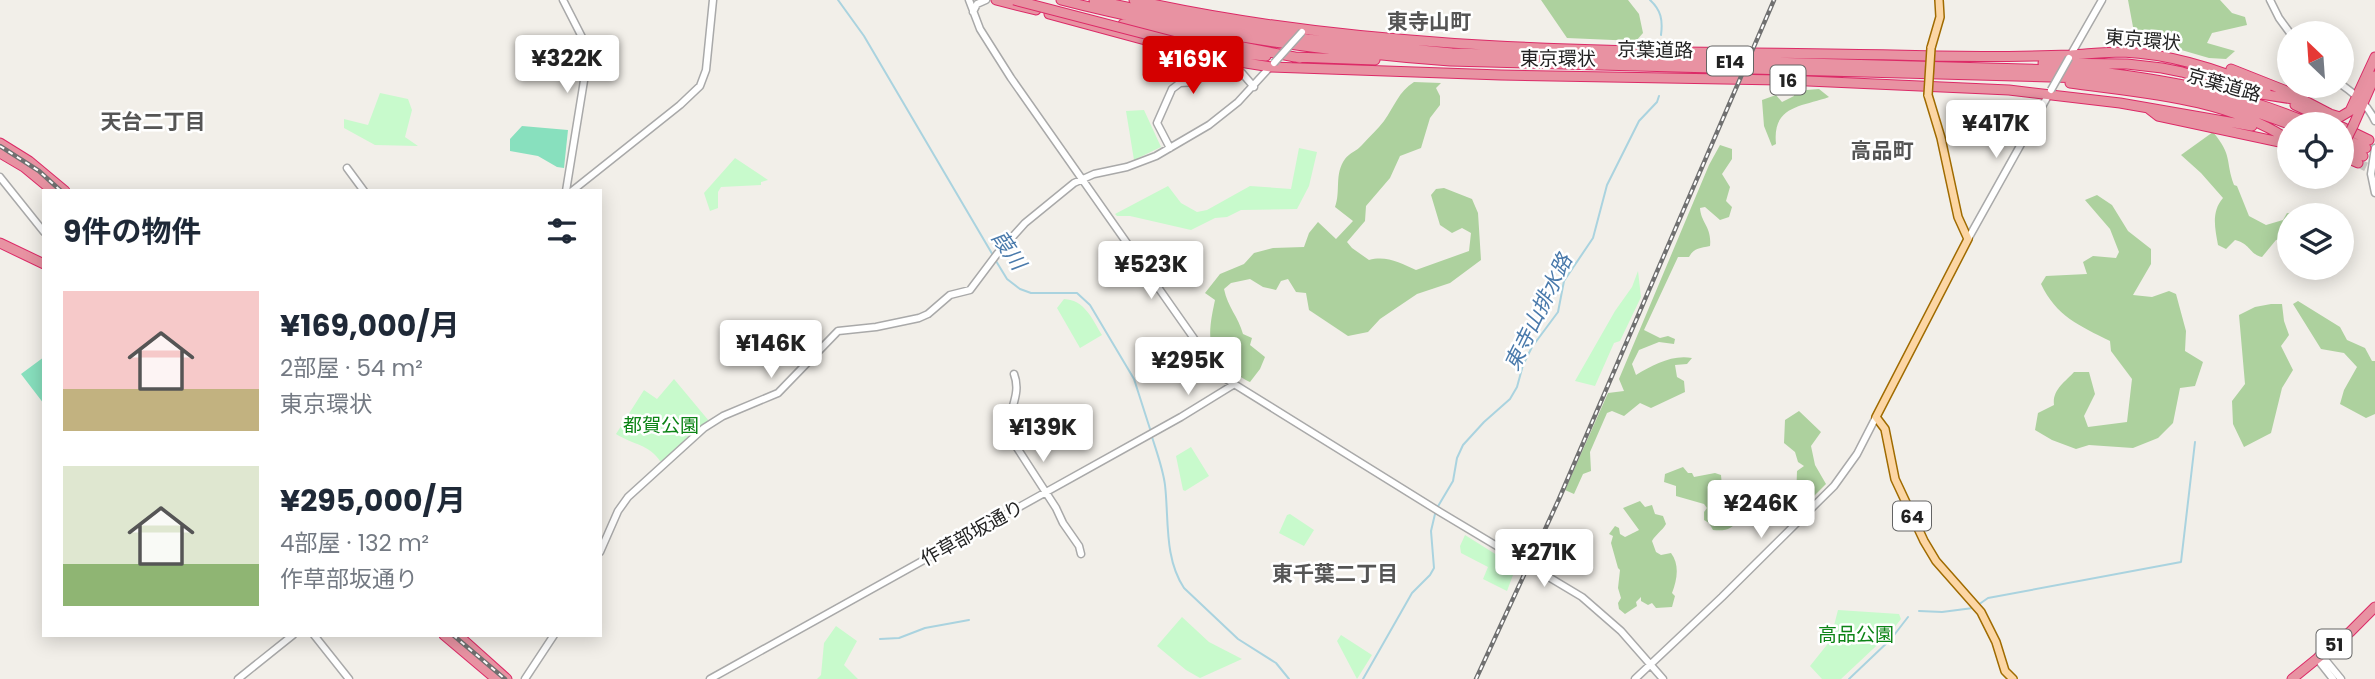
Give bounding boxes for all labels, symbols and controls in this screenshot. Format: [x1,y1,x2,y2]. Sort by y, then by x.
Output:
district label: 東寺山町 [1387,7,1471,36]
north arrow [2277,21,2354,98]
map controls [2277,21,2354,280]
street label: 東京環状 [2104,23,2182,57]
pin: ¥322K [518,36,616,95]
pin: ¥169K [1144,36,1242,96]
street label: 京葉道路 [1617,36,1693,64]
text: ¥322K [531,42,603,74]
text: ¥169K [1159,43,1227,75]
street label: 東京環状 [1520,45,1596,72]
road number: E14 [1707,46,1753,76]
street label: 京葉道路 [2184,62,2264,108]
road number: 16 [1770,66,1806,94]
pin: ¥417K [1947,100,2045,160]
district label: 天台二丁目 [101,107,206,136]
text: ¥417K [1962,107,2030,139]
button: locate [2277,112,2354,189]
district label: 高品町 [1851,136,1914,165]
button: layers [2277,203,2354,280]
text: 9件の物件 [63,210,201,253]
icon: filters [543,212,581,250]
water label: 葭川 [985,224,1034,277]
pin: ¥523K [1102,242,1200,301]
water label: 東寺山排水路 [1497,247,1580,375]
text: ¥523K [1114,248,1188,280]
text: ¥169,000/月 [280,304,460,347]
icon: home [119,319,203,403]
pin: ¥146K [722,320,820,380]
text: ¥146K [736,327,806,359]
pin: ¥295K [1139,338,1237,397]
text: ¥295K [1151,344,1225,376]
text: 2部屋 · 54 m² [280,352,423,384]
text: 東京環状 [280,388,372,420]
pin: ¥139K [994,405,1092,464]
text: ¥139K [1009,411,1077,443]
park label: 都賀公園 [623,412,699,439]
text: ¥295,000/月 [280,479,466,522]
pin: ¥246K [1712,480,1810,540]
text: ¥246K [1724,487,1798,519]
icon: home [119,494,203,578]
street label: 作草部坂通り [916,494,1028,572]
road number: 64 [1893,502,1931,530]
text: 4部屋 · 132 m² [280,527,429,559]
pin: ¥271K [1495,530,1593,589]
text: ¥271K [1511,536,1577,568]
district label: 東千葉二丁目 [1272,559,1398,588]
text: 作草部坂通り [280,563,418,595]
park label: 高品公園 [1818,621,1894,648]
road number: 51 [2316,630,2352,658]

